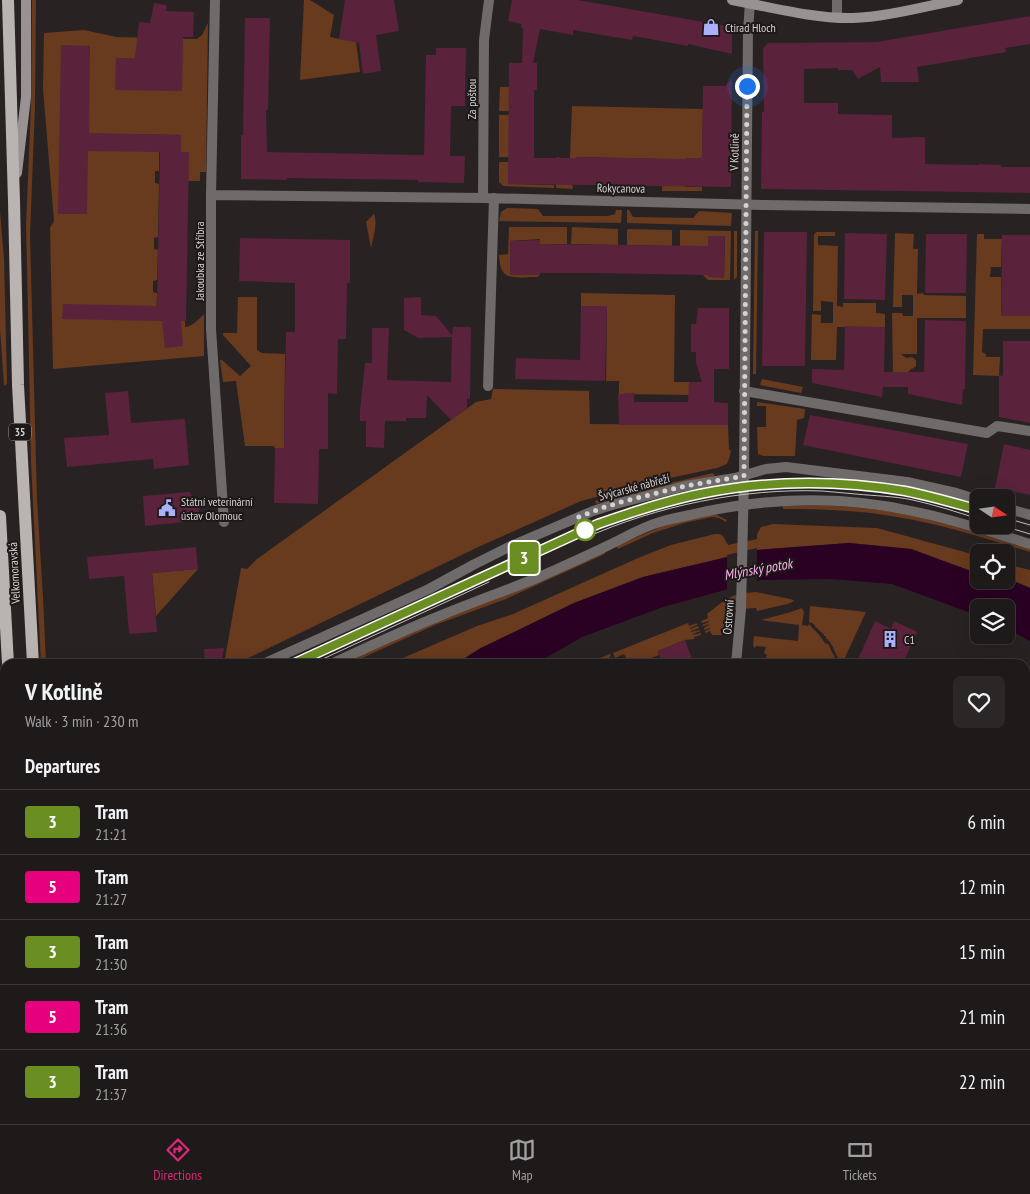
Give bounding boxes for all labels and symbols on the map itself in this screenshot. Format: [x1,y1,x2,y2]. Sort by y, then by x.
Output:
shop icon: Ctirad Hloch [701,17,721,37]
place label: Ctirad Hloch [725,20,776,35]
your location [735,74,760,99]
street label: Za poštou [464,79,479,119]
street label: V Kotlině [726,133,742,172]
street label: Rokycanova [597,180,646,196]
street label: Jakoubka ze Stříbra [192,221,207,302]
road number: 35 [9,424,31,441]
street label: Švýcarské nábřeží [597,470,672,504]
north arrow [970,489,1015,534]
place label: Státní veterinární ústav Olomouc [181,494,253,523]
public building icon: Státní veterinární ústav Olomouc [157,498,177,518]
unlabelled marker [574,519,596,541]
street label: Velkomoravská [5,542,23,605]
line badge: 3 [508,542,540,574]
water label: Mlýnský potok [722,554,795,584]
street label: Ostrovní [719,599,737,635]
building icon: C1 [880,629,900,649]
place label: C1 [904,632,915,647]

